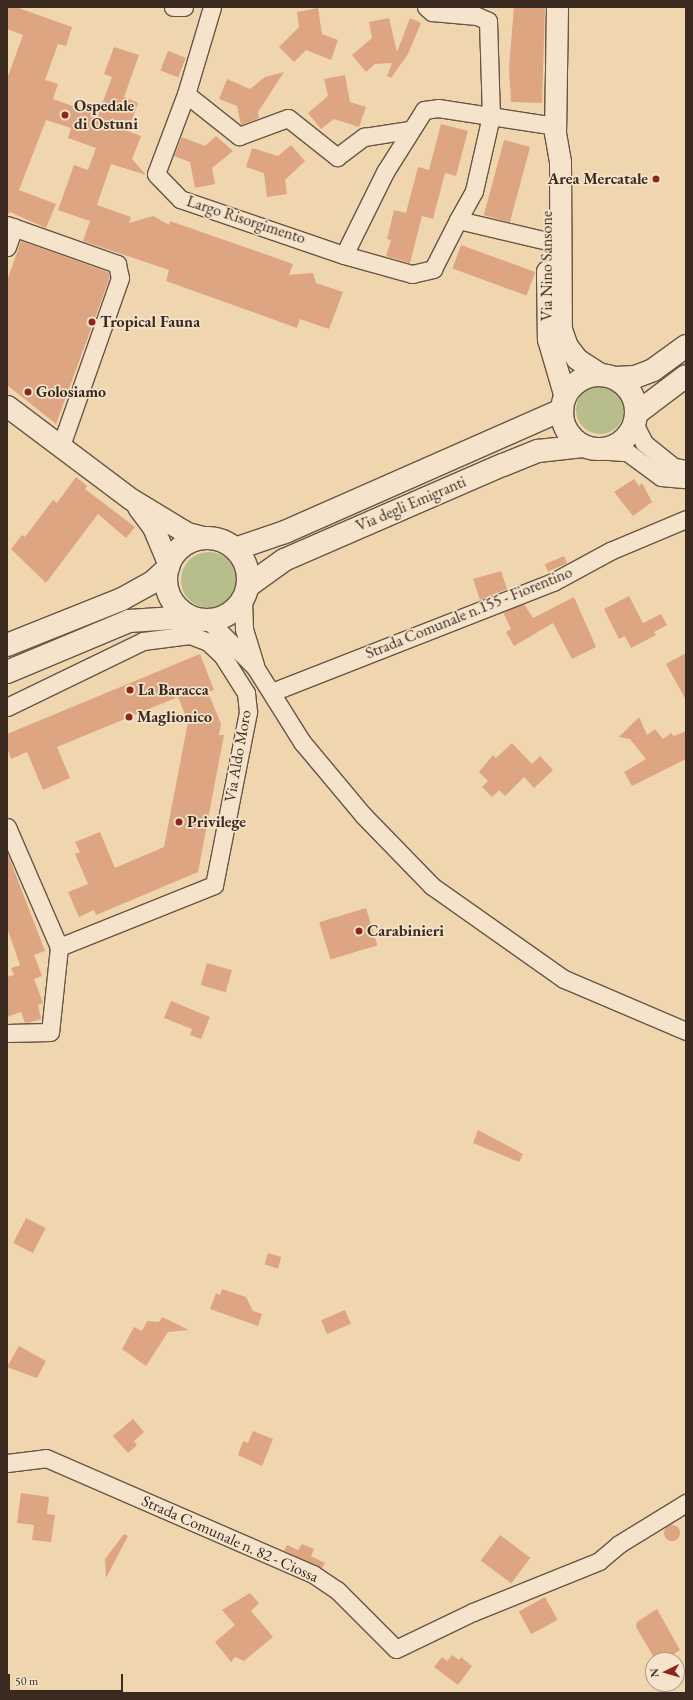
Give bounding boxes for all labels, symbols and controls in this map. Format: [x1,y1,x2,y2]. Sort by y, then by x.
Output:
place label: Ospedale di Ostuni [74,96,138,134]
marker: Ospedale di Ostuni [59,109,71,121]
place label: Area Mercatale [548,169,648,189]
marker: Area Mercatale [651,174,661,184]
street label: Largo Risorgimento [184,192,308,248]
street label: Via Nino Sansone [537,211,557,321]
place label: Tropical Fauna [100,312,200,332]
marker: Tropical Fauna [87,317,97,327]
place label: Golosiamo [36,382,106,402]
marker: Golosiamo [23,387,33,397]
street label: Via degli Emigranti [353,472,469,536]
street label: Strada Comunale n.155 - Fiorentino [363,563,575,663]
place label: La Baracca [138,680,209,700]
marker: La Baracca [125,685,135,695]
place label: Maglionico [137,707,212,727]
street label: Via Aldo Moro [220,708,256,804]
marker: Maglionico [124,712,134,722]
place label: Privilege [187,812,246,832]
marker: Privilege [174,817,184,827]
place label: Carabinieri [367,921,444,941]
marker: Carabinieri [354,926,364,936]
street label: Strada Comunale n. 82 - Ciossa [139,1491,321,1587]
north arrow [645,1652,685,1692]
scale bar [10,1666,125,1692]
text: N [647,1668,661,1678]
text: 50 m [15,1673,38,1689]

